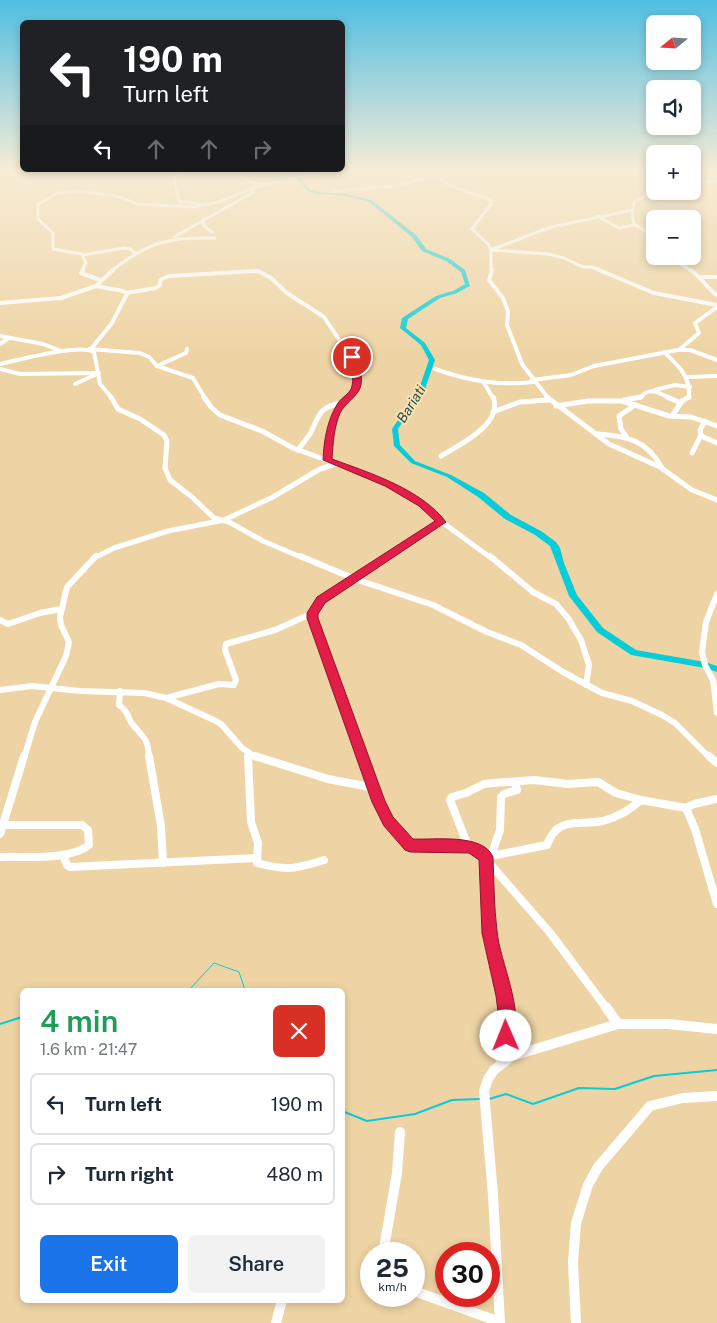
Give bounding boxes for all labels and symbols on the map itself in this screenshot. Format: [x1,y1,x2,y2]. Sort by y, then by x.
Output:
north arrow [646,15,701,70]
pin [331,336,373,378]
water label: Bariati [393,382,429,426]
position arrow [479,1009,531,1061]
speed limit sign: 30 [435,1242,500,1307]

